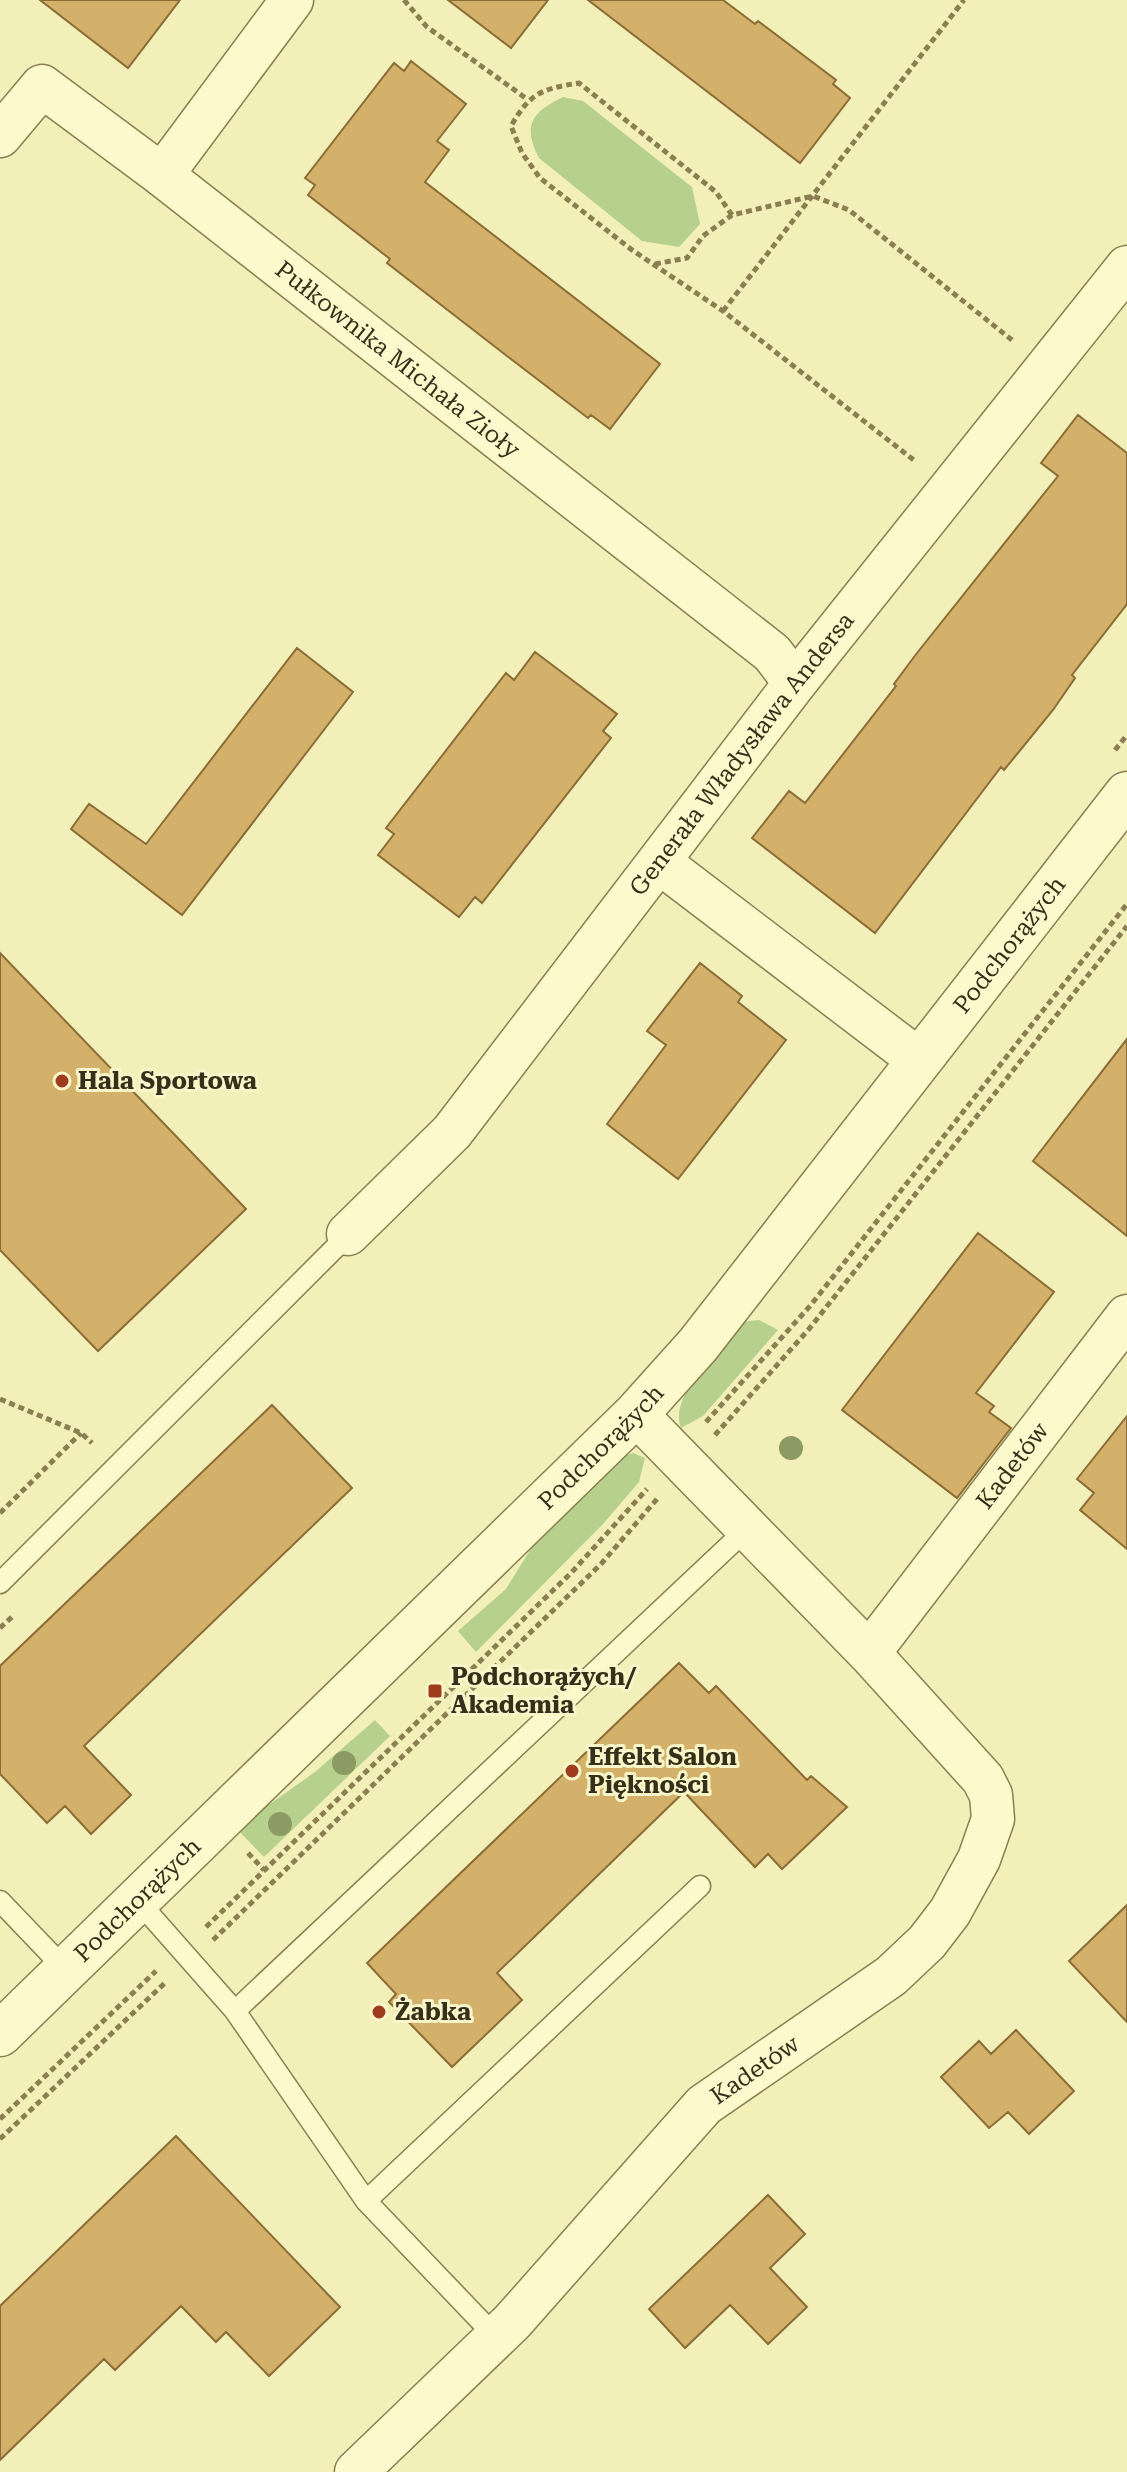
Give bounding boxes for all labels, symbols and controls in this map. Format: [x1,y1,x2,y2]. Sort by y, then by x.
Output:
street label: Pułkownika Michała Zioły [270,255,526,465]
street label: Generała Władysława Andersa [624,607,860,901]
street label: Podchorążych [948,871,1071,1019]
place label: Hala Sportowa [78,1067,257,1095]
marker: Hala Sportowa [53,1072,71,1090]
street label: Podchorążych [532,1379,670,1515]
street label: Kadetów [971,1417,1054,1514]
place label: Podchorążych/ Akademia [451,1663,637,1719]
marker: Podchorążych/ Akademia [426,1682,444,1700]
place label: Effekt Salon Piękności [588,1743,737,1799]
marker: Effekt Salon Piękności [563,1762,581,1780]
street label: Podchorążych [68,1832,207,1968]
place label: Żabka [395,1997,471,2026]
marker: Żabka [370,2003,388,2021]
street label: Kadetów [705,2030,805,2110]

